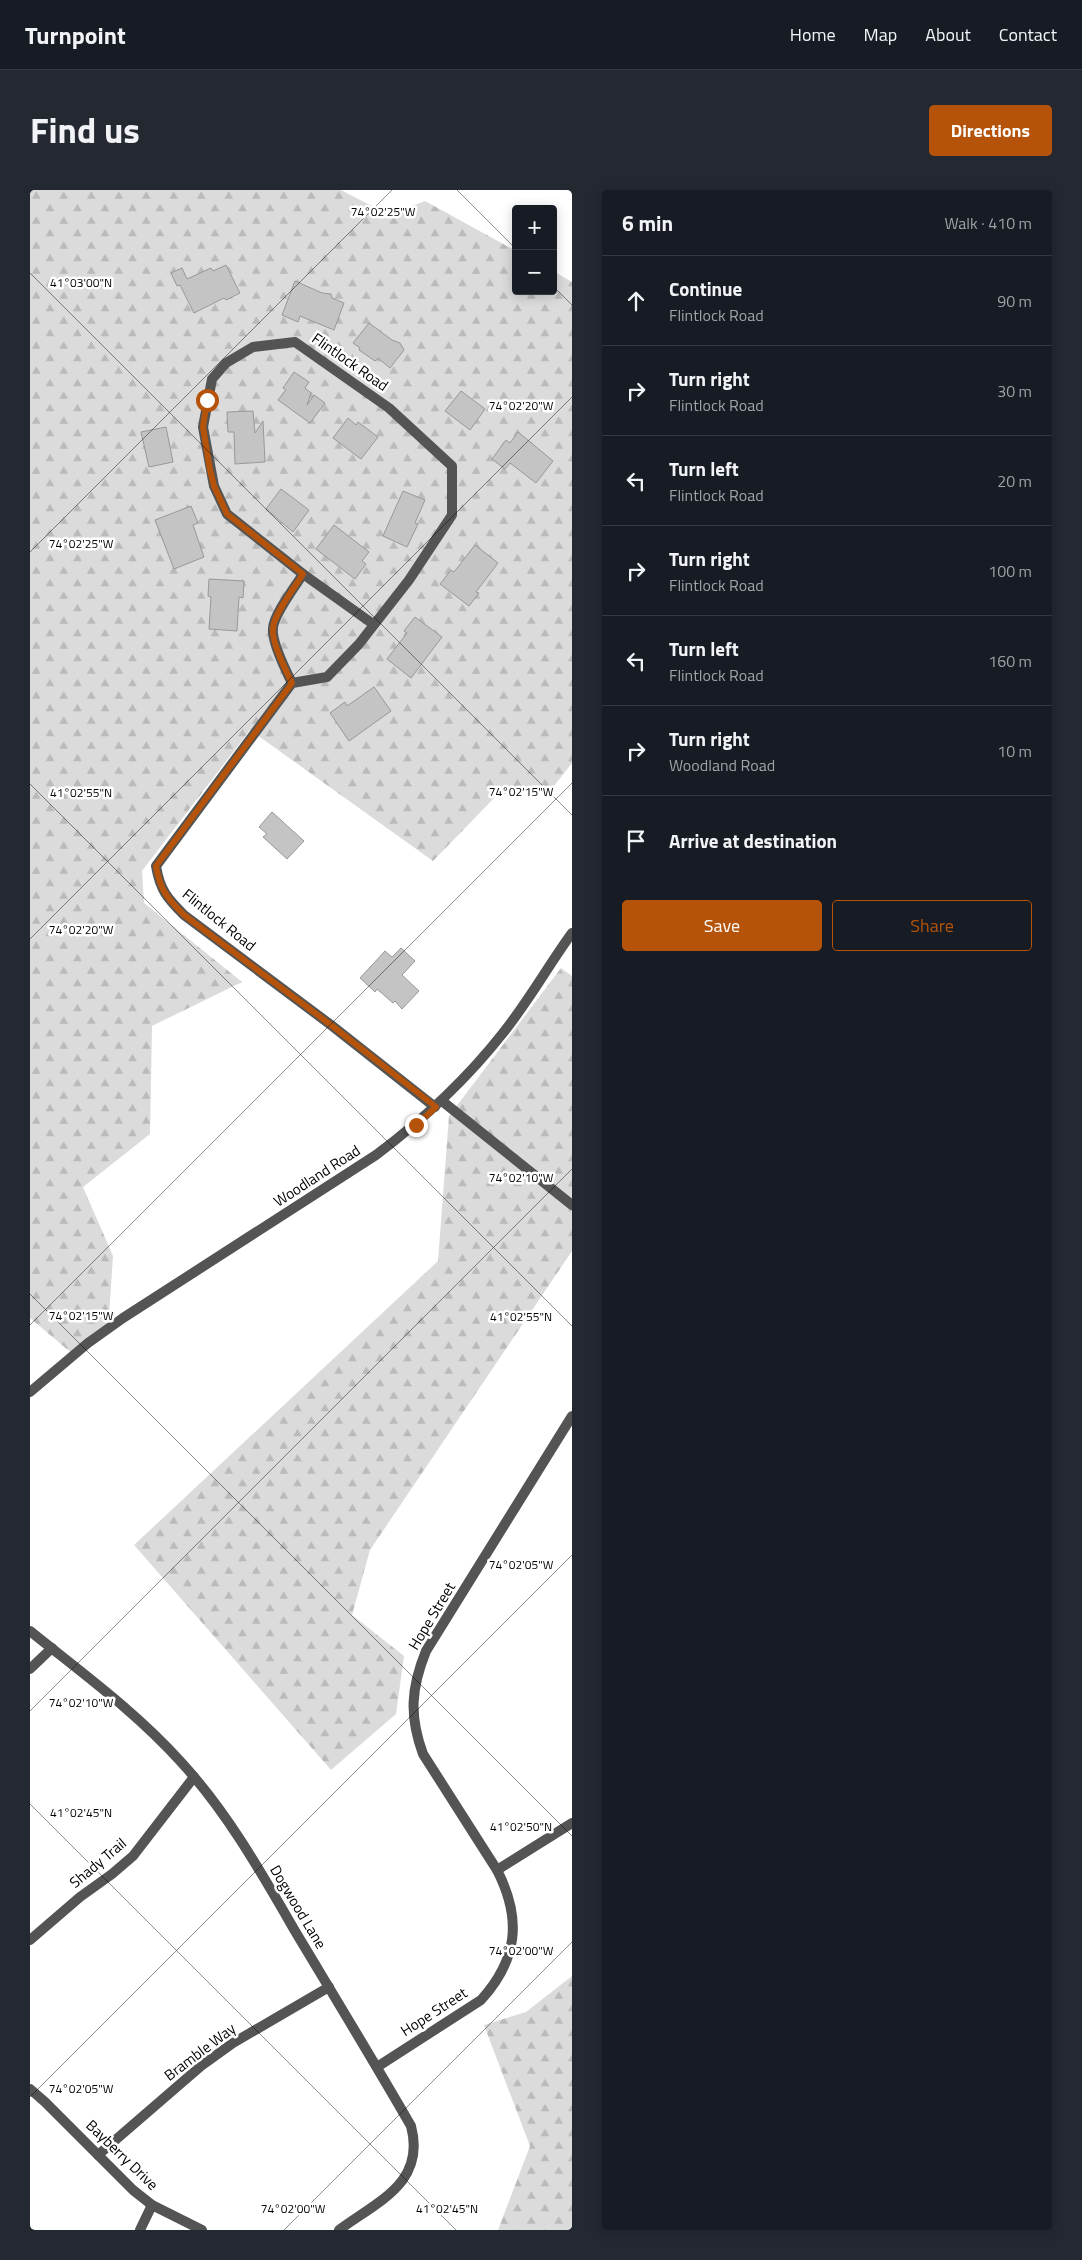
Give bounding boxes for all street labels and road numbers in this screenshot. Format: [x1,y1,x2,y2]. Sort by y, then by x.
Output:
street label: Flintlock Road [307,327,393,396]
street label: Flintlock Road [178,883,261,956]
street label: Woodland Road [269,1139,365,1212]
street label: Hope Street [402,1577,461,1654]
street label: Shady Trail [64,1832,131,1893]
street label: Dogwood Lane [264,1860,333,1953]
street label: Hope Street [396,1981,472,2042]
street label: Bramble Way [159,2017,240,2086]
street label: Bayberry Drive [81,2114,164,2195]

